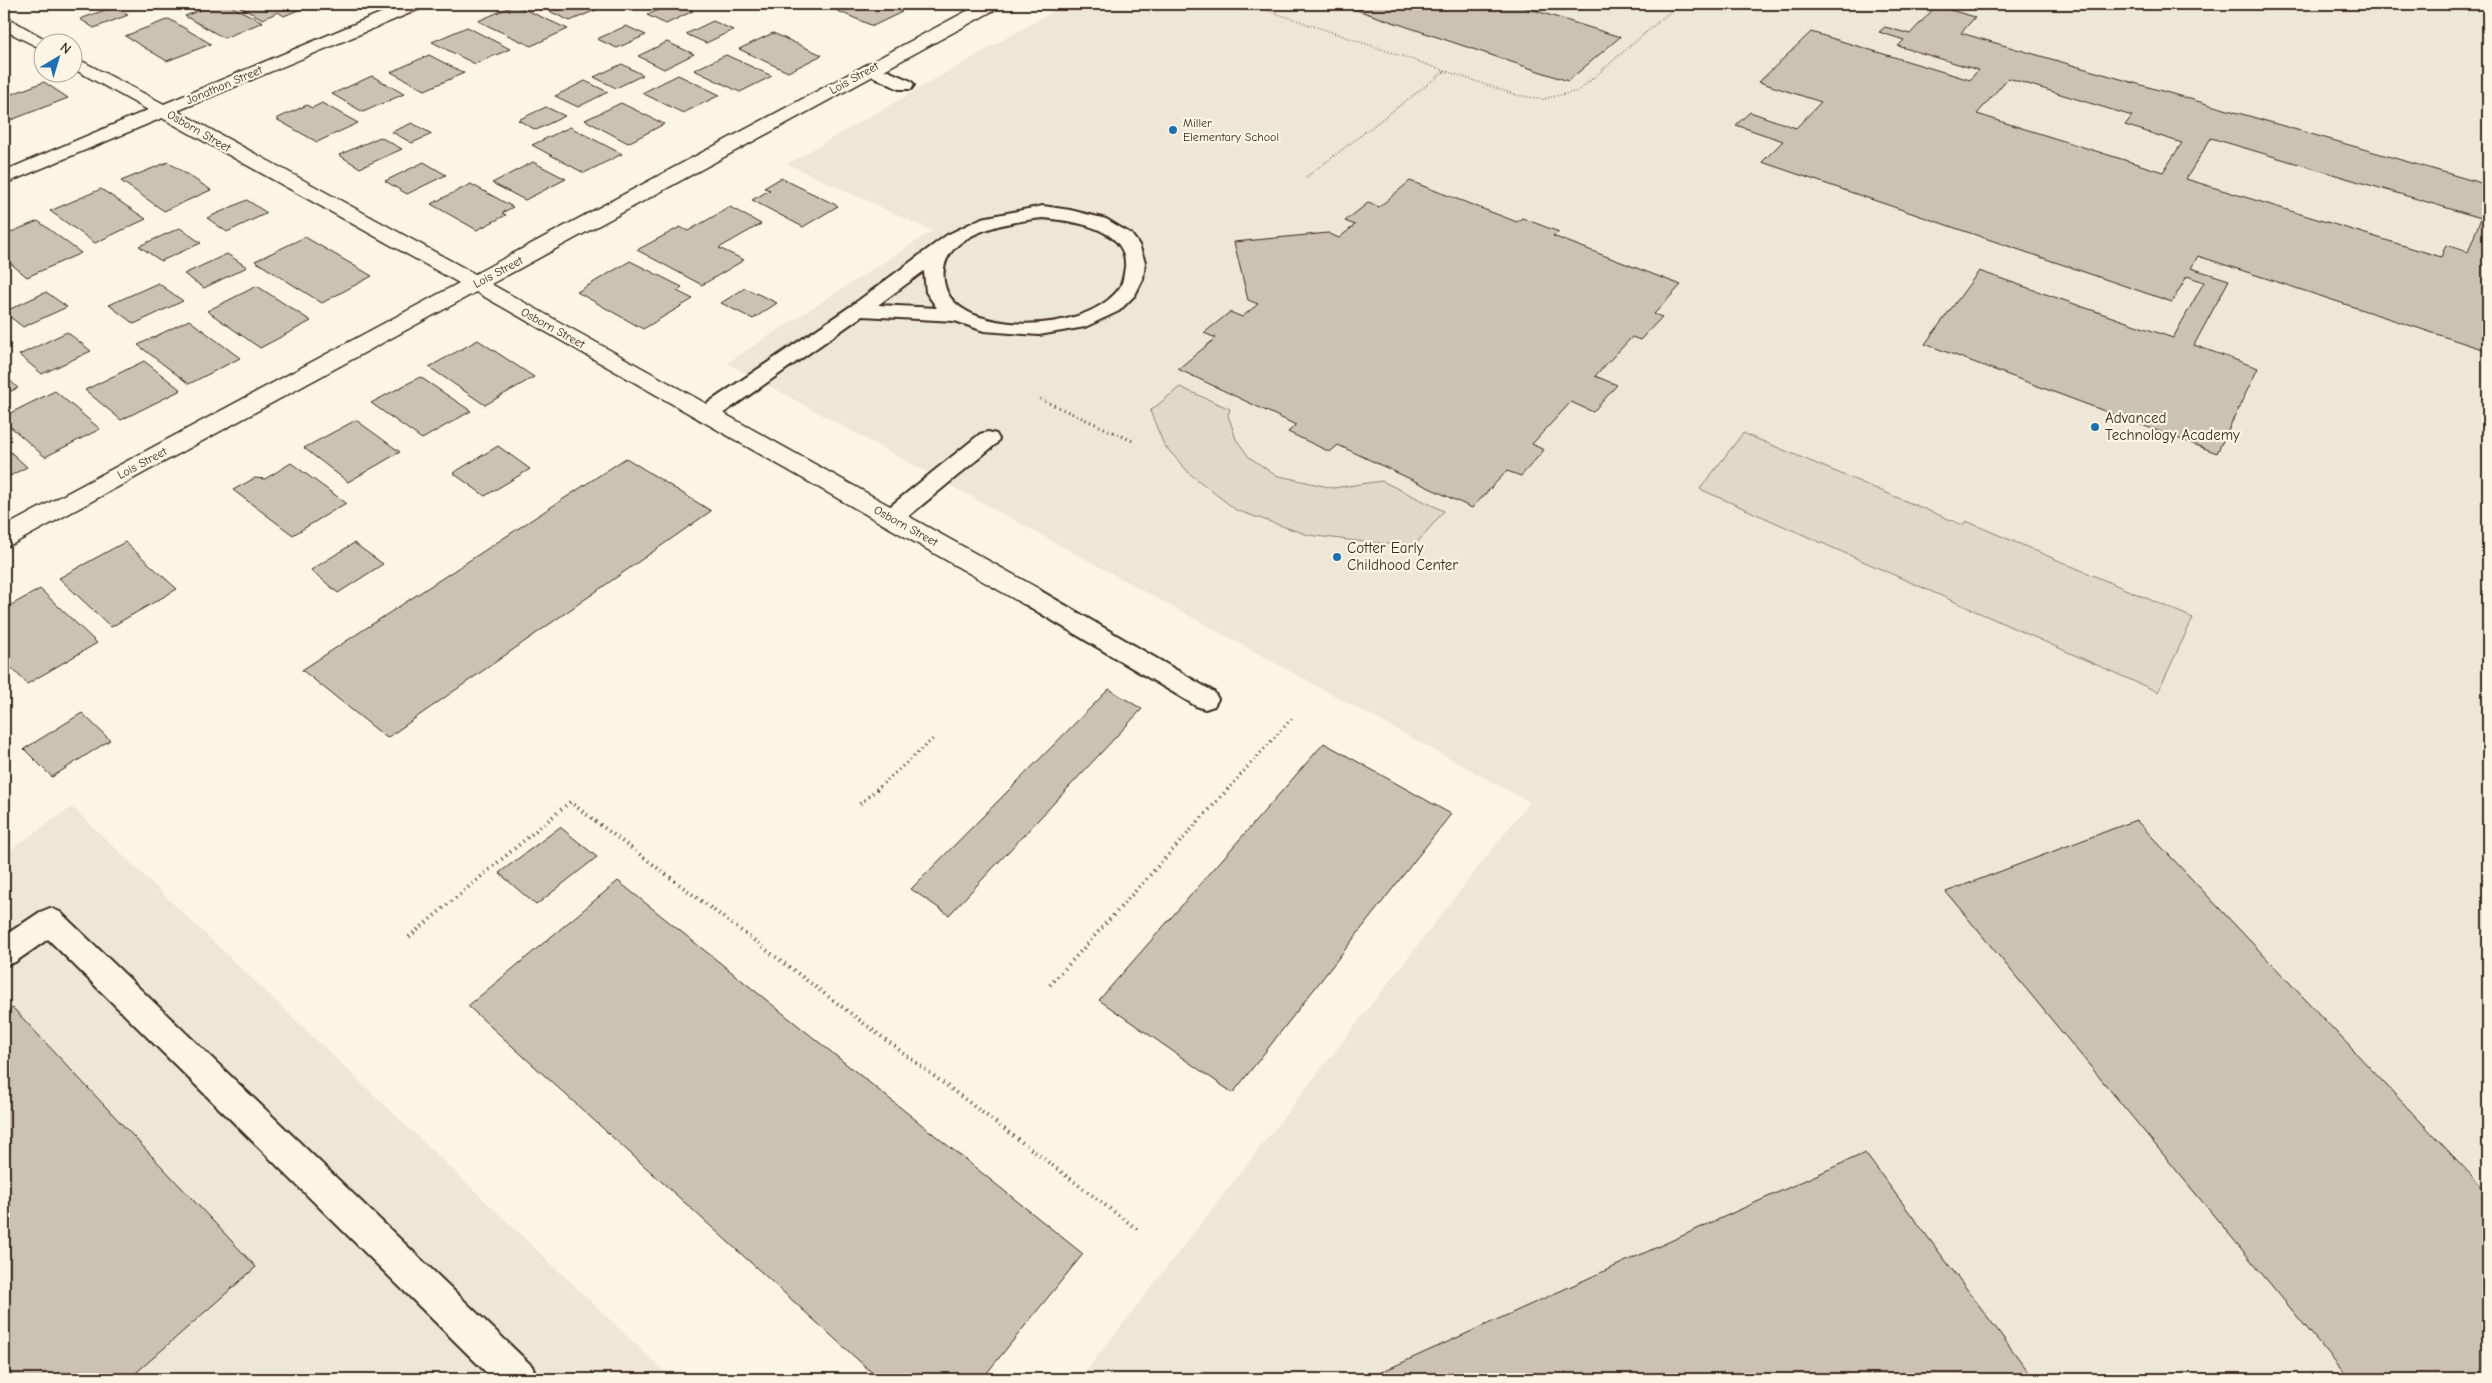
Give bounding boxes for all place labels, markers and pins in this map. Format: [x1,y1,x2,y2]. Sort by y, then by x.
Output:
place label: Miller Elementary School [1183,116,1279,144]
marker: Miller Elementary School [1167,124,1179,136]
place label: Advanced Technology Academy [2105,409,2240,444]
marker: Advanced Technology Academy [2089,421,2101,433]
place label: Cotter Early Childhood Center [1347,539,1458,574]
marker: Cotter Early Childhood Center [1331,551,1343,563]

